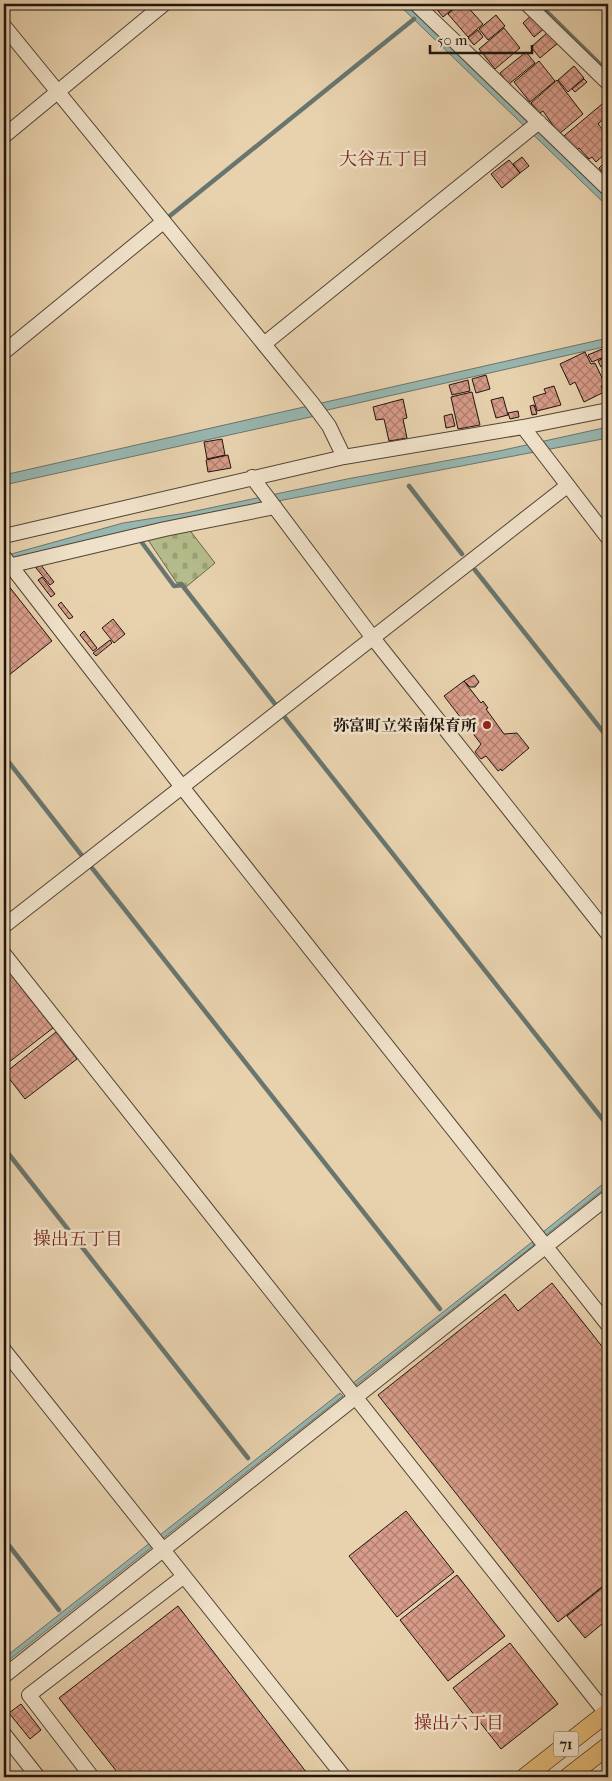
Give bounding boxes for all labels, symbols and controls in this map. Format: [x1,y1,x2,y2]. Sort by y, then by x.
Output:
scale bar [430,22,532,54]
text: 50 m [437,31,468,49]
district label: 大谷五丁目 [339,149,429,170]
place label: 弥富町立栄南保育所 [333,716,477,735]
marker: 弥富町立栄南保育所 [481,719,493,731]
district label: 操出五丁目 [33,1229,123,1250]
district label: 操出六丁目 [414,1713,504,1734]
road number: 71 [554,1732,578,1756]

